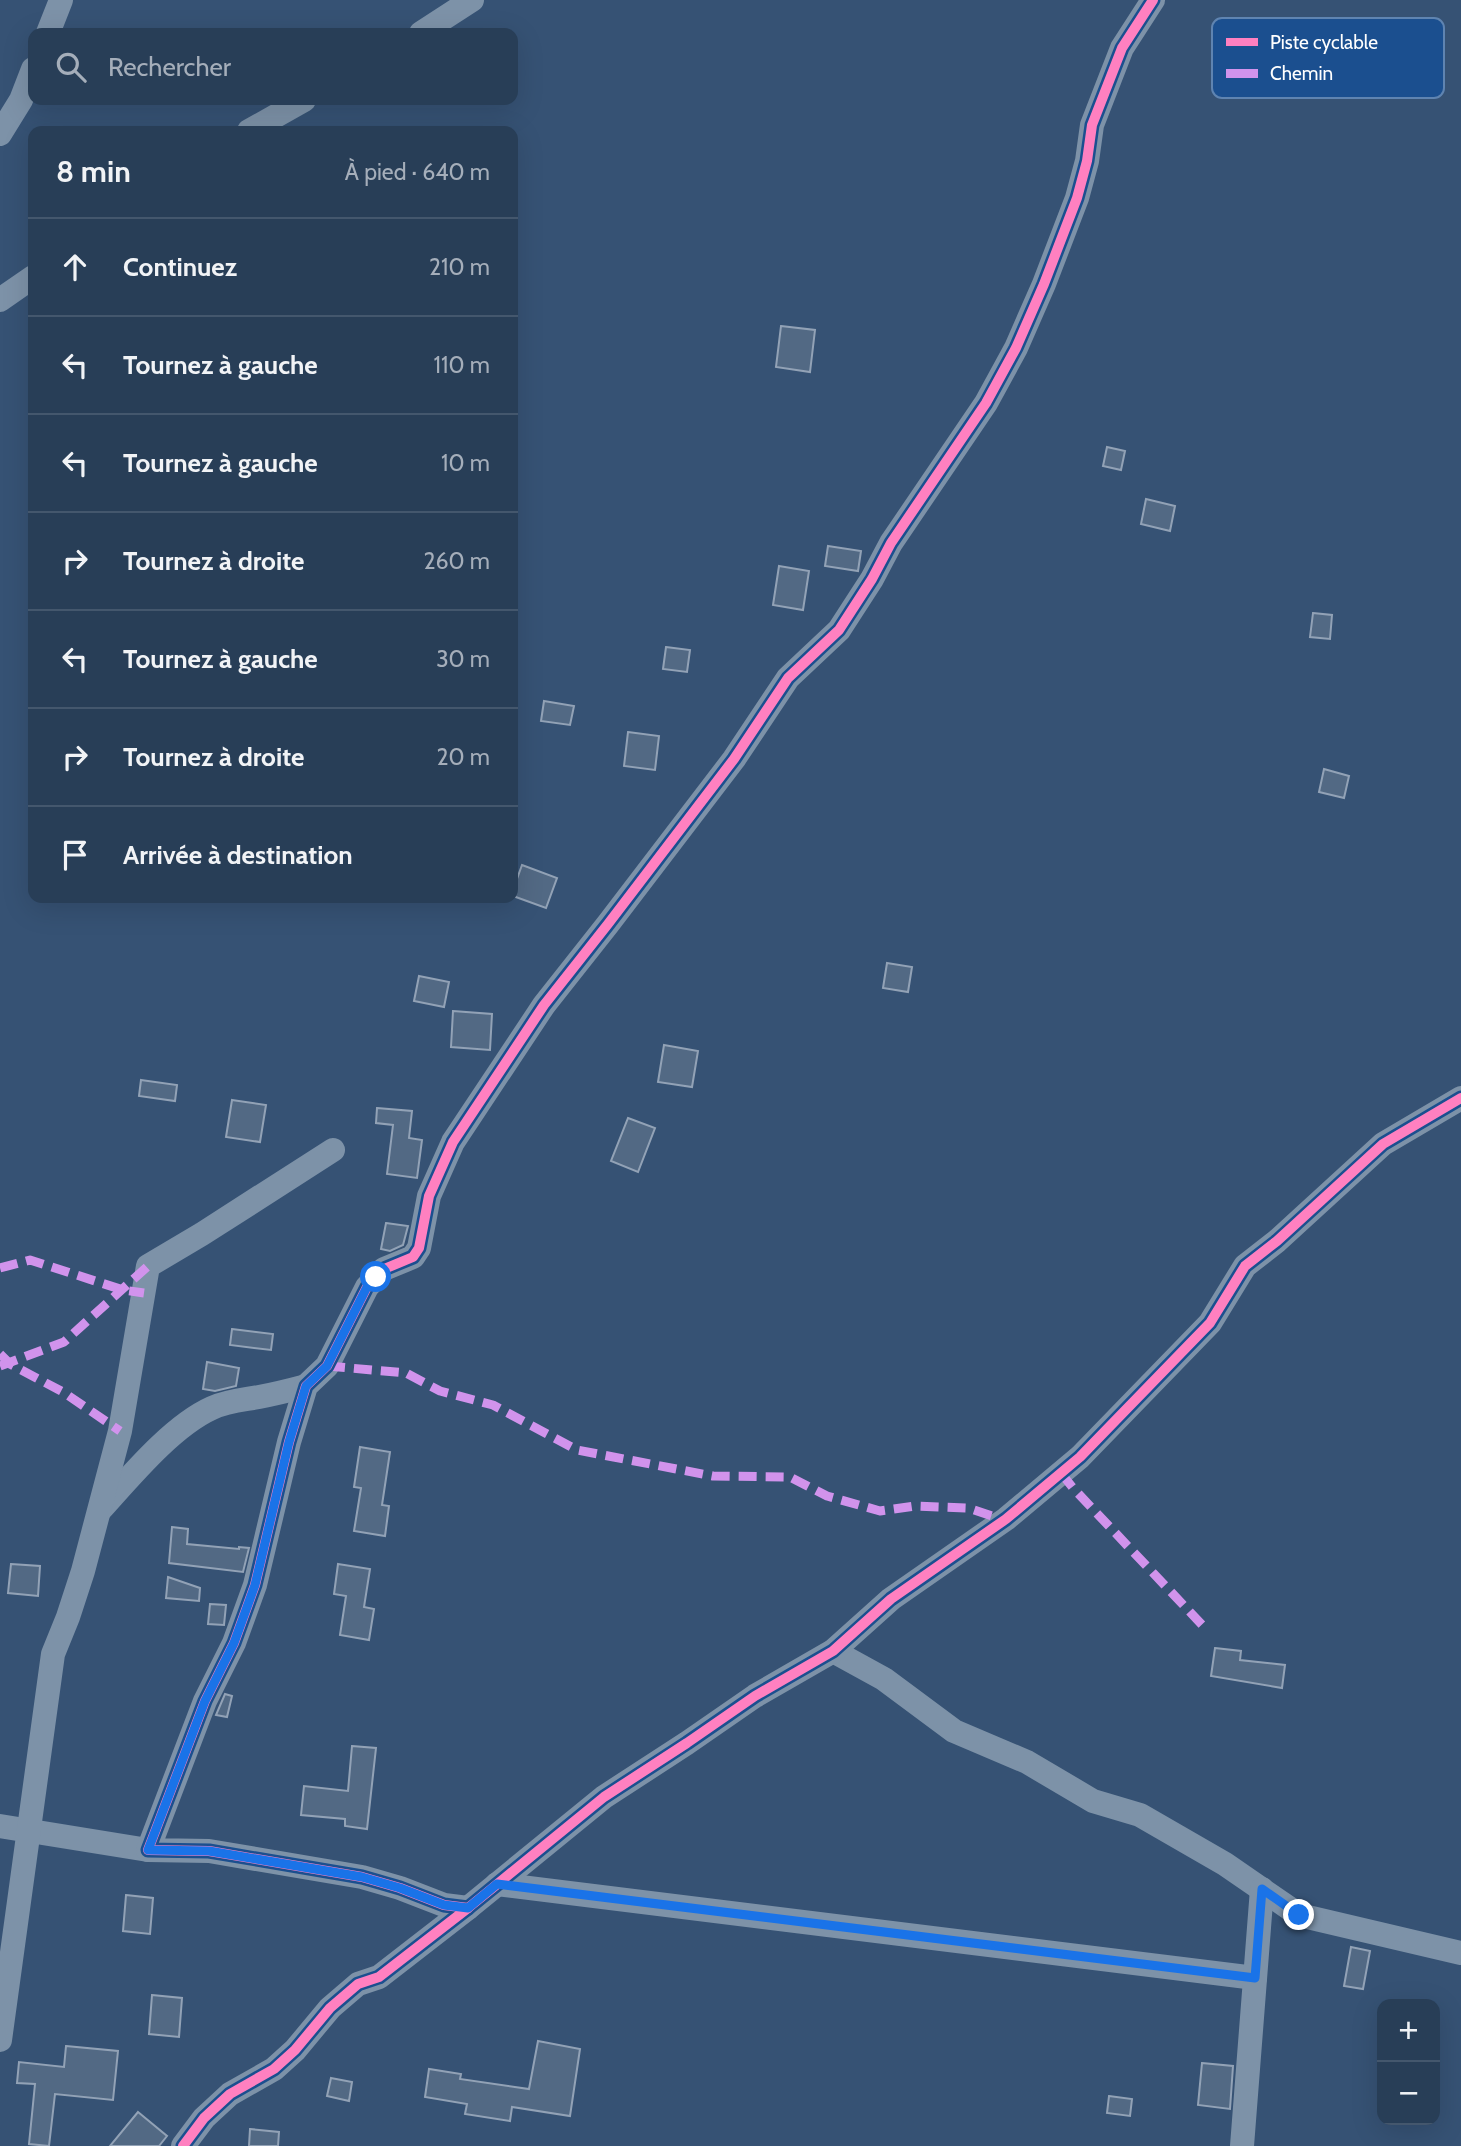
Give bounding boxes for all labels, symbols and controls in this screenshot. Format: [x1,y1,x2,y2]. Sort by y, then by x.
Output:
legend [1212,18,1444,98]
search box [28,28,518,105]
text: Piste cyclable [1270,31,1378,54]
icon: search [52,48,90,86]
text: Rechercher [108,51,231,83]
text: Chemin [1270,62,1333,85]
text: 8 min [56,153,131,190]
text: À pied · 640 m [345,158,490,186]
icon: ahead [56,248,94,286]
text: Continuez [123,251,237,283]
text: 210 m [429,253,490,281]
icon: left [56,346,94,384]
text: Tournez à gauche [123,349,318,381]
text: 110 m [434,351,490,379]
icon: left [56,444,94,482]
text: Tournez à gauche [123,447,318,479]
text: 10 m [441,449,490,477]
icon: right [56,542,94,580]
text: Tournez à droite [123,545,305,577]
text: 260 m [423,547,490,575]
icon: left [56,640,94,678]
text: Tournez à gauche [123,643,318,675]
text: 30 m [436,645,490,673]
icon: right [56,738,94,776]
text: Tournez à droite [123,741,305,773]
text: 20 m [437,743,490,771]
icon: arrive [56,836,94,874]
text: Arrivée à destination [123,839,353,871]
route start [360,1261,391,1292]
route end [1283,1899,1314,1930]
map controls [1377,1999,1440,2125]
button: + [1377,1999,1440,2062]
button: − [1377,2062,1440,2125]

